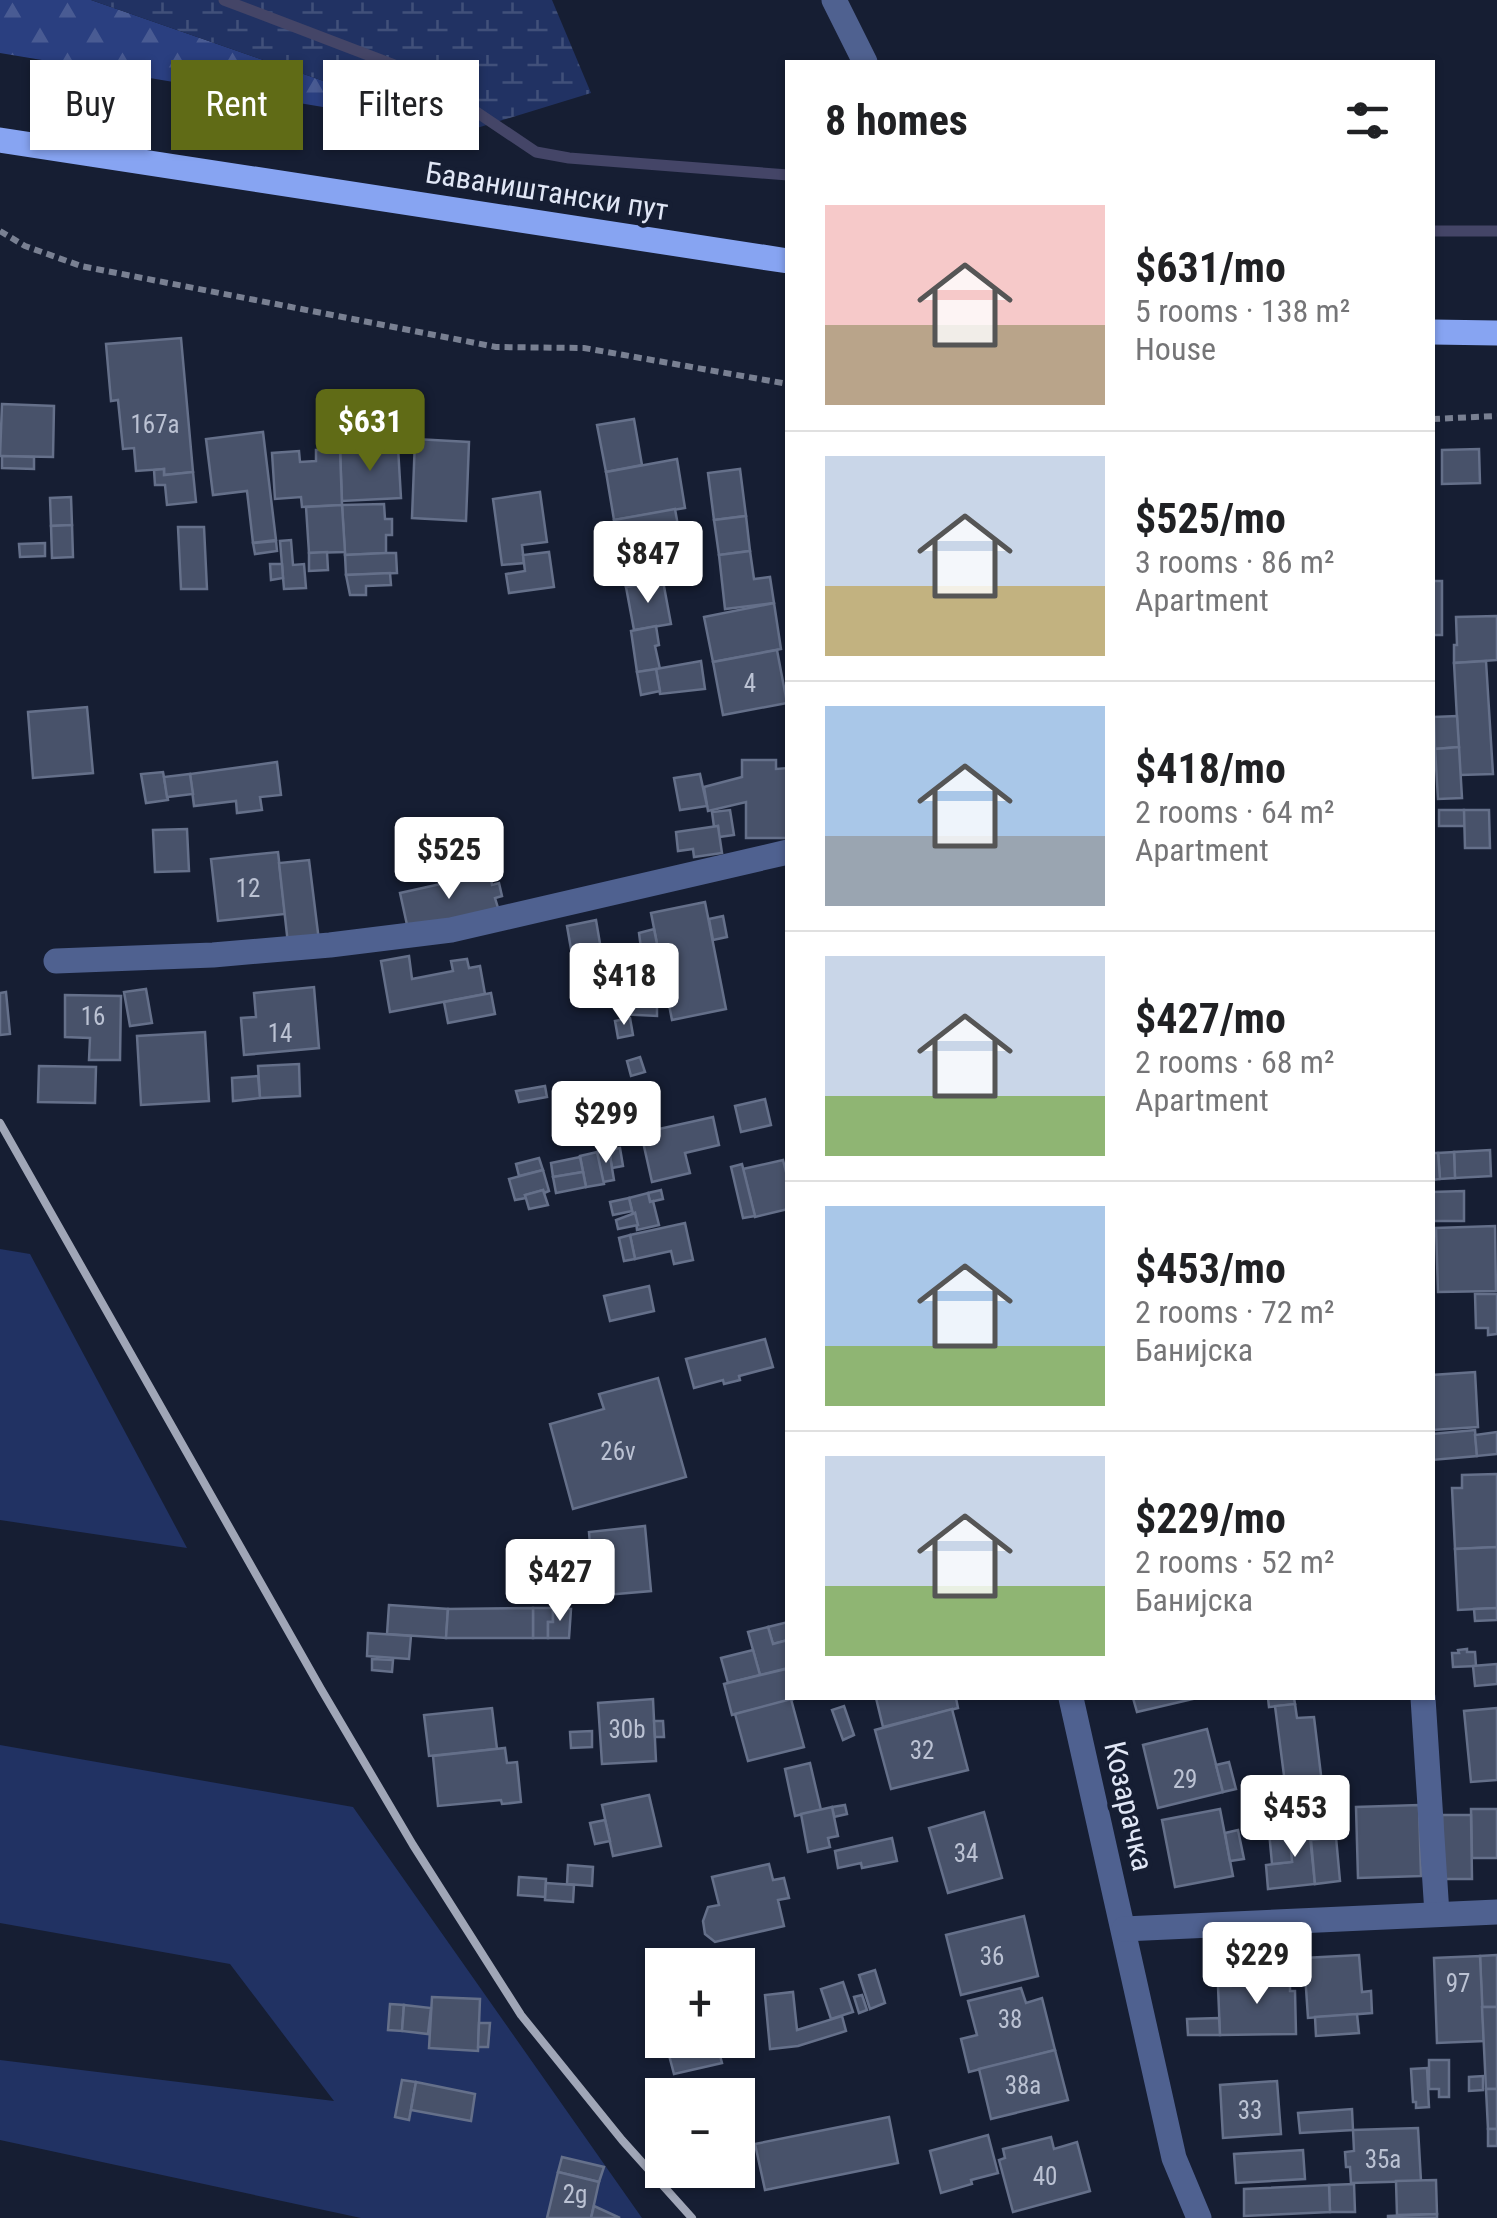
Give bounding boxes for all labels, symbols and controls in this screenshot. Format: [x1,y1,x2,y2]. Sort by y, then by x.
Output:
chip: Buy [30,60,151,150]
chip: Rent [171,60,303,150]
chip: Filters [323,60,479,150]
icon: filters [1340,93,1395,148]
text: 8 homes [825,96,968,145]
street label: Баваништански пут [423,155,671,227]
text: $631/mo [1135,243,1286,292]
icon: home [905,245,1025,365]
text: 5 rooms · 138 m² [1135,292,1350,330]
text: House [1135,330,1216,368]
pin: $631 [311,389,429,474]
text: $631 [338,402,402,440]
house number: 167a [131,410,180,439]
text: $525/mo [1135,494,1286,543]
icon: home [905,496,1025,616]
pin: $847 [589,521,707,606]
text: $847 [616,534,680,572]
text: 3 rooms · 86 m² [1135,543,1334,581]
text: Apartment [1135,581,1269,619]
house number: 4 [744,669,756,698]
text: $418/mo [1135,744,1286,793]
icon: home [905,746,1025,866]
text: 2 rooms · 64 m² [1135,793,1334,831]
pin: $525 [390,817,508,902]
text: $525 [417,830,481,868]
text: Apartment [1135,831,1269,869]
house number: 12 [236,874,260,903]
pin: $418 [565,943,683,1028]
text: $418 [592,956,656,994]
text: $427/mo [1135,994,1286,1043]
icon: home [905,996,1025,1116]
house number: 16 [81,1002,105,1031]
house number: 14 [268,1019,292,1048]
text: 2 rooms · 68 m² [1135,1043,1334,1081]
pin: $299 [547,1081,665,1166]
text: Apartment [1135,1081,1269,1119]
text: $299 [574,1094,638,1132]
text: $453/mo [1135,1244,1286,1293]
icon: home [905,1246,1025,1366]
text: 2 rooms · 72 m² [1135,1293,1334,1331]
text: Банијска [1135,1331,1253,1369]
house number: 26v [600,1437,636,1466]
text: $229/mo [1135,1494,1286,1543]
icon: home [905,1496,1025,1616]
pin: $427 [501,1539,619,1624]
text: 2 rooms · 52 m² [1135,1543,1334,1581]
text: $427 [528,1552,592,1590]
text: Банијска [1135,1581,1253,1619]
house number: 30b [608,1715,646,1744]
house number: 32 [910,1736,934,1765]
street label: Козарачка [1097,1738,1161,1874]
house number: 29 [1173,1765,1197,1794]
pin: $453 [1236,1775,1354,1860]
text: $453 [1263,1788,1327,1826]
house number: 34 [954,1839,978,1868]
pin: $229 [1198,1922,1316,2007]
text: $229 [1225,1935,1289,1973]
house number: 36 [980,1942,1004,1971]
map controls [645,1948,755,2188]
button: + [645,1948,755,2058]
house number: 97 [1446,1969,1470,1998]
house number: 38 [998,2005,1022,2034]
house number: 38a [1005,2071,1041,2100]
button: − [645,2078,755,2188]
house number: 33 [1238,2096,1262,2125]
house number: 35a [1365,2145,1401,2174]
house number: 40 [1033,2162,1057,2191]
house number: 2g [563,2180,587,2209]

